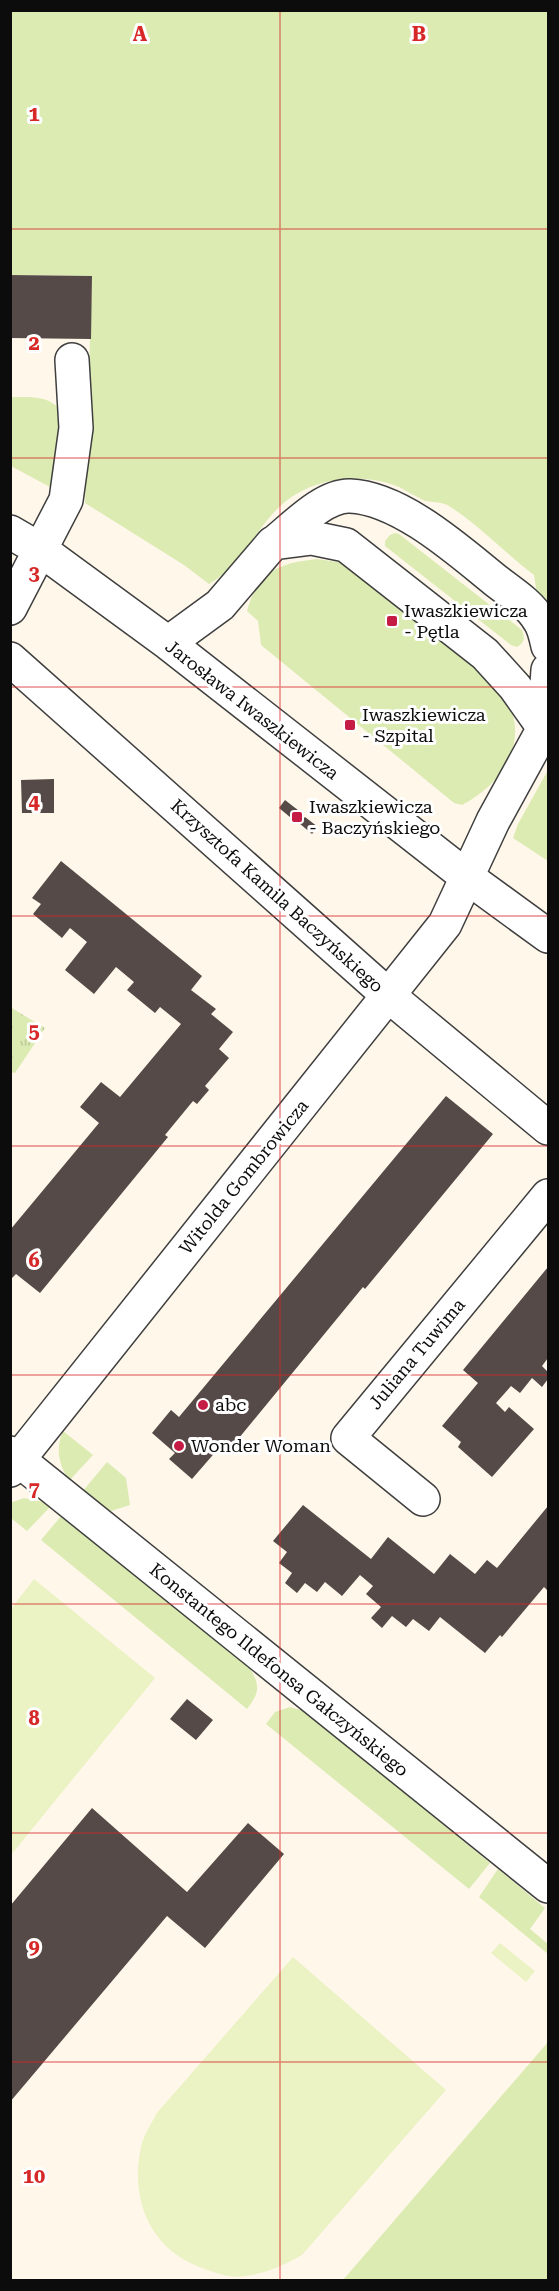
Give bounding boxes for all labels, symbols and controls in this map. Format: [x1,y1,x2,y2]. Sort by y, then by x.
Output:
text: A [133,22,148,46]
text: B [412,22,426,46]
text: 1 [28,102,40,126]
text: 2 [28,331,40,355]
text: 3 [28,561,40,585]
place label: Iwaszkiewicza - Pętla [404,600,528,642]
marker: Iwaszkiewicza - Pętla [385,614,399,628]
street label: Jarosława Iwaszkiewicza [162,635,343,784]
place label: Iwaszkiewicza - Szpital [362,704,486,746]
marker: Iwaszkiewicza - Szpital [343,718,357,732]
text: 4 [28,790,40,814]
street label: Krzysztofa Kamila Baczyńskiego [167,795,388,997]
place label: Iwaszkiewicza - Baczyńskiego [309,796,440,838]
marker: Iwaszkiewicza - Baczyńskiego [290,810,304,824]
text: 5 [28,1019,40,1043]
street label: Witolda Gombrowicza [175,1095,313,1258]
text: 6 [28,1248,40,1272]
street label: Juliana Tuwima [364,1294,469,1413]
place label: abc [215,1394,246,1415]
marker: abc [196,1398,210,1412]
place label: Wonder Woman [191,1435,331,1456]
marker: Wonder Woman [172,1439,186,1453]
text: 7 [28,1477,40,1501]
street label: Konstantego Ildefonsa Gałczyńskiego [146,1559,413,1781]
text: 8 [28,1706,40,1730]
text: 9 [28,1935,40,1959]
text: 10 [23,2164,45,2188]

